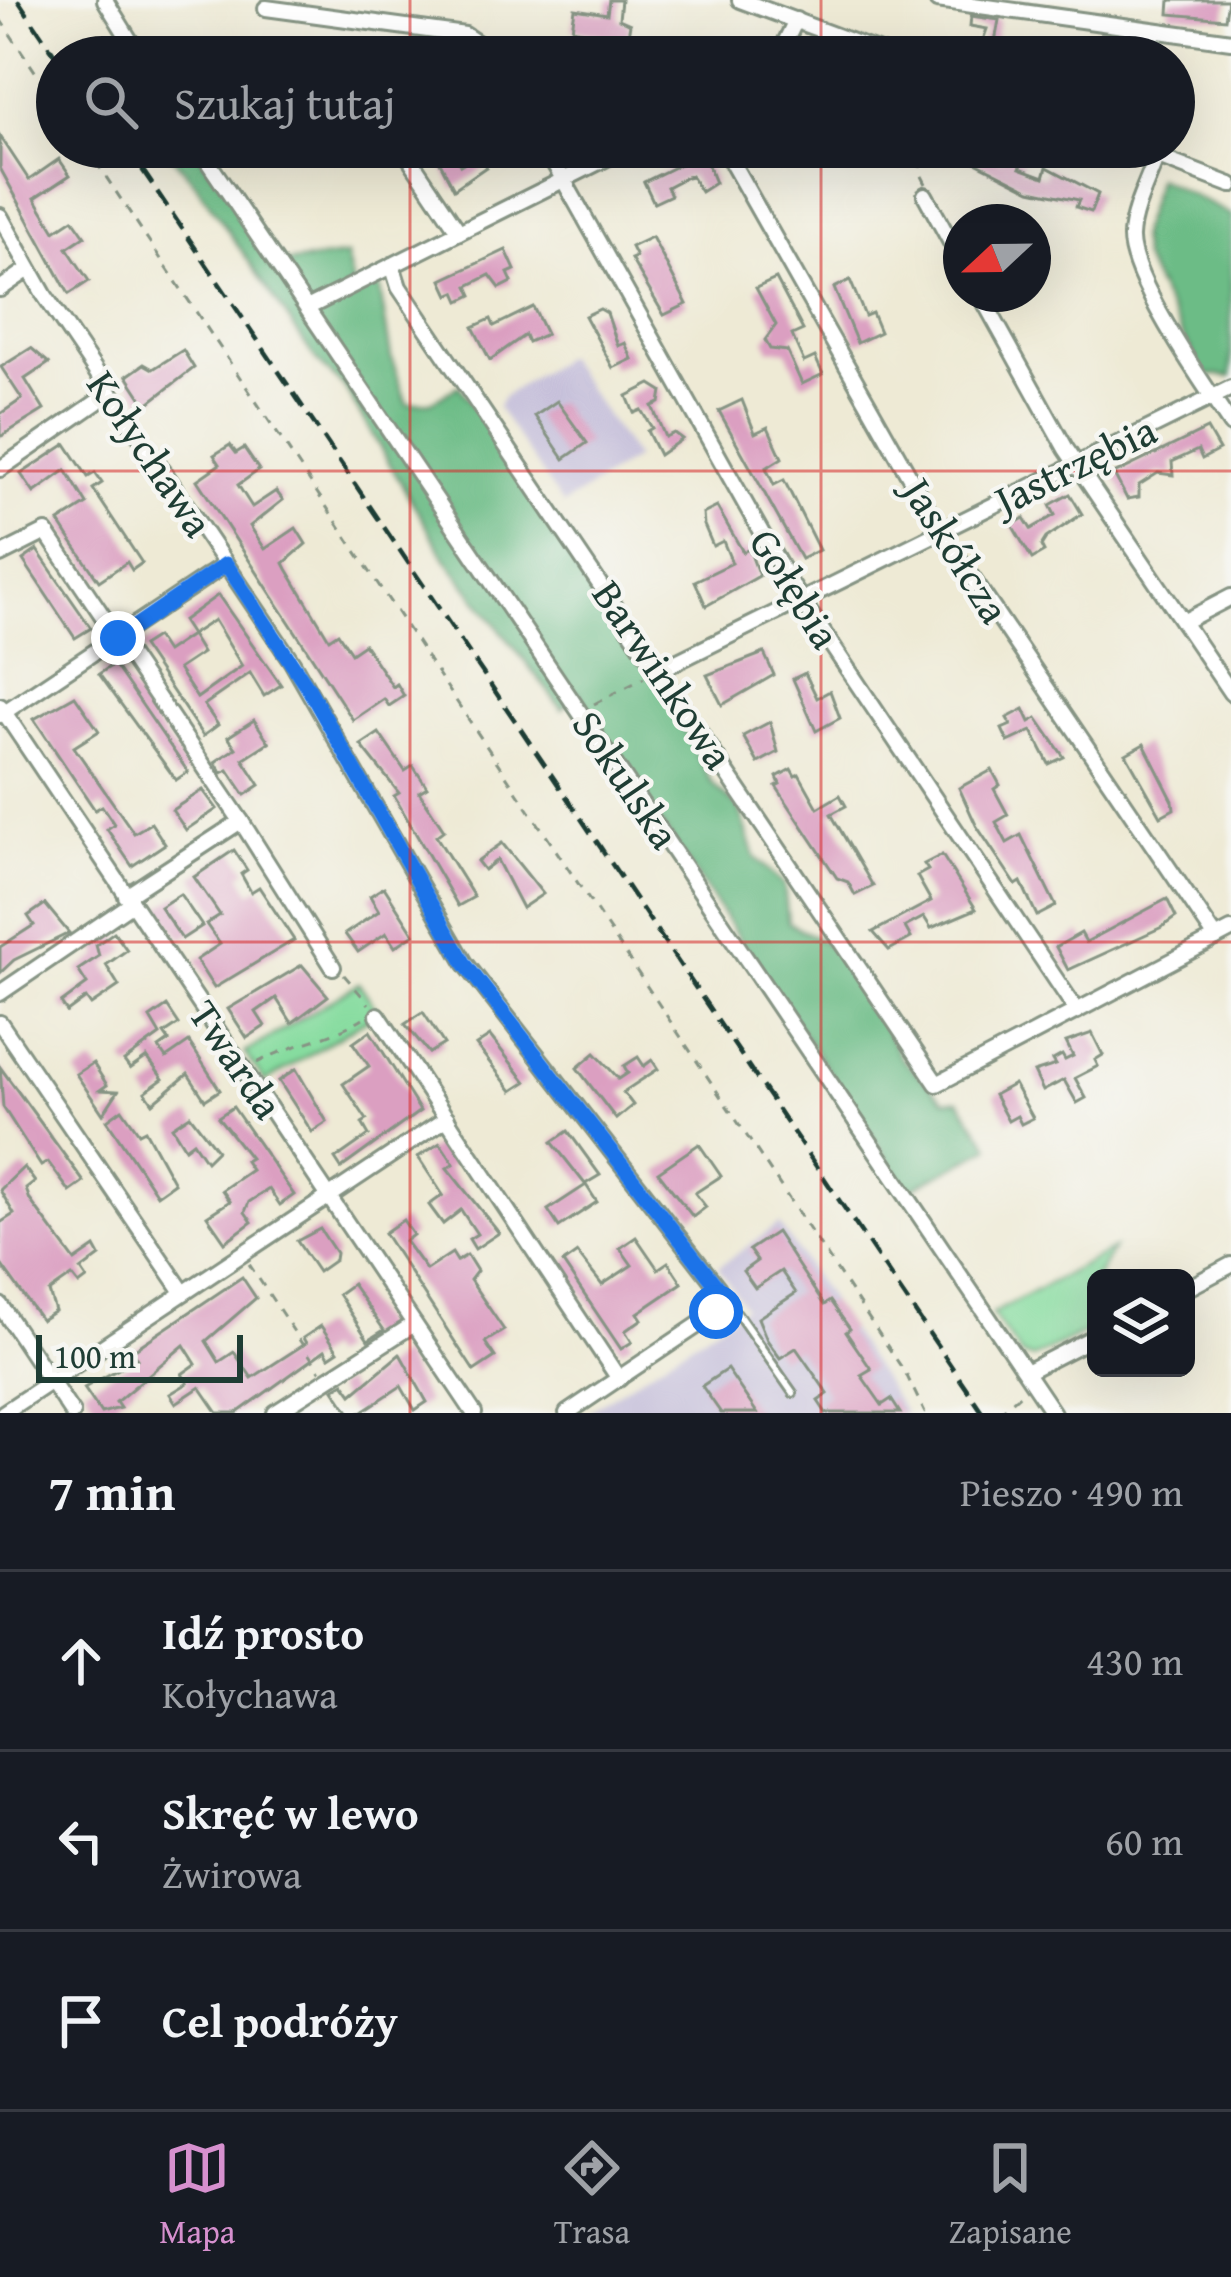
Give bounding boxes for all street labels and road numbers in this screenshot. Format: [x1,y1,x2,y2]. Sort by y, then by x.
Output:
street label: Kołychawa [73,357,229,549]
street label: Jastrzębia [979,399,1166,532]
street label: Jaskółcza [886,461,1026,635]
street label: Gołębia [735,516,857,660]
street label: Barwinkowa [578,567,750,781]
street label: Sokulska [558,697,696,861]
street label: Twarda [175,987,299,1131]

